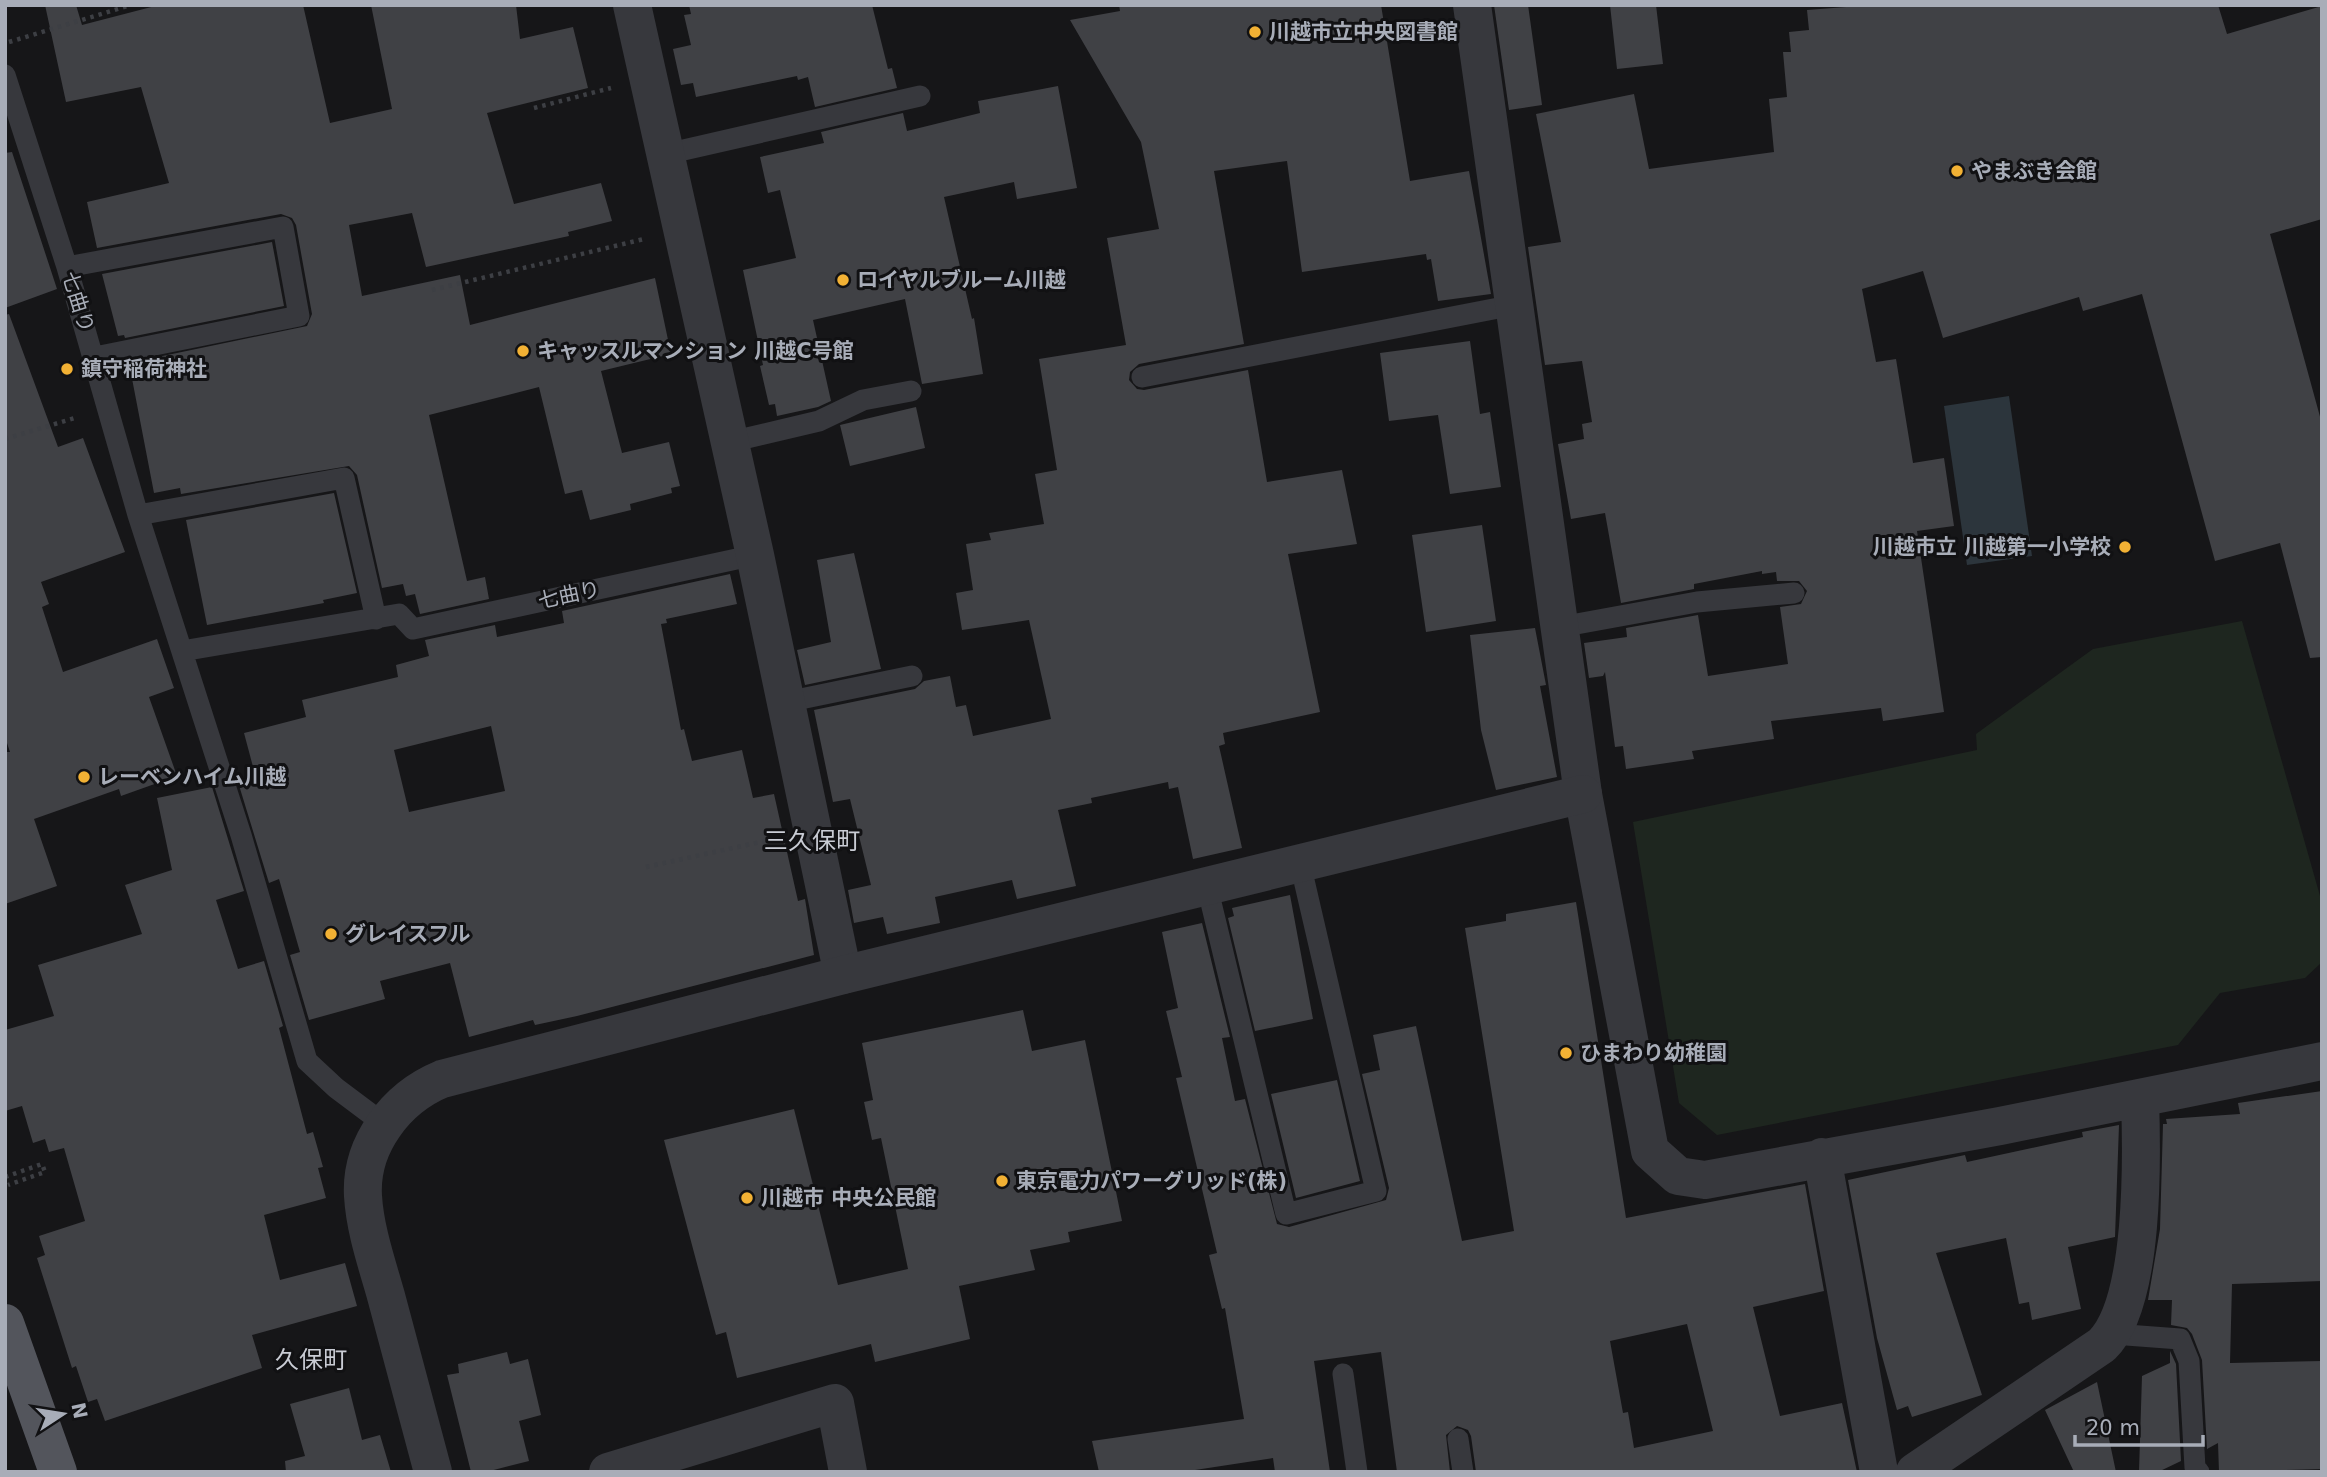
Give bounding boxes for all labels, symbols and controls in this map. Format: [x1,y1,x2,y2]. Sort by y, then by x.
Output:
place label: 川越市立中央図書館 [1269,20,1458,44]
marker: 川越市立中央図書館 [1247,24,1263,40]
place label: やまぶき会館 [1971,159,2097,183]
marker: やまぶき会館 [1949,163,1965,179]
street label: 七曲り [57,268,99,336]
place label: ロイヤルブルーム川越 [857,268,1066,292]
marker: ロイヤルブルーム川越 [835,272,851,288]
place label: キャッスルマンション 川越C号館 [537,339,854,363]
marker: キャッスルマンション 川越C号館 [515,343,531,359]
place label: 鎮守稲荷神社 [81,357,207,381]
marker: 鎮守稲荷神社 [59,361,75,377]
place label: 川越市立 川越第一小学校 [1873,535,2111,559]
marker: 川越市立 川越第一小学校 [2117,539,2133,555]
street label: 七曲り [536,577,602,613]
place label: レーベンハイム川越 [98,765,286,789]
marker: レーベンハイム川越 [76,769,92,785]
district label: 三久保町 [764,827,860,855]
place label: グレイスフル [345,922,470,946]
marker: グレイスフル [323,926,339,942]
place label: ひまわり幼稚園 [1580,1041,1727,1065]
marker: ひまわり幼稚園 [1558,1045,1574,1061]
place label: 東京電力パワーグリッド(株) [1016,1169,1287,1193]
marker: 東京電力パワーグリッド(株) [994,1173,1010,1189]
place label: 川越市 中央公民館 [761,1186,936,1210]
marker: 川越市 中央公民館 [739,1190,755,1206]
district label: 久保町 [275,1346,347,1374]
north arrow [28,1379,98,1449]
text: N [67,1400,92,1421]
scale bar [2075,1404,2203,1448]
text: 20 m [2086,1416,2140,1440]

